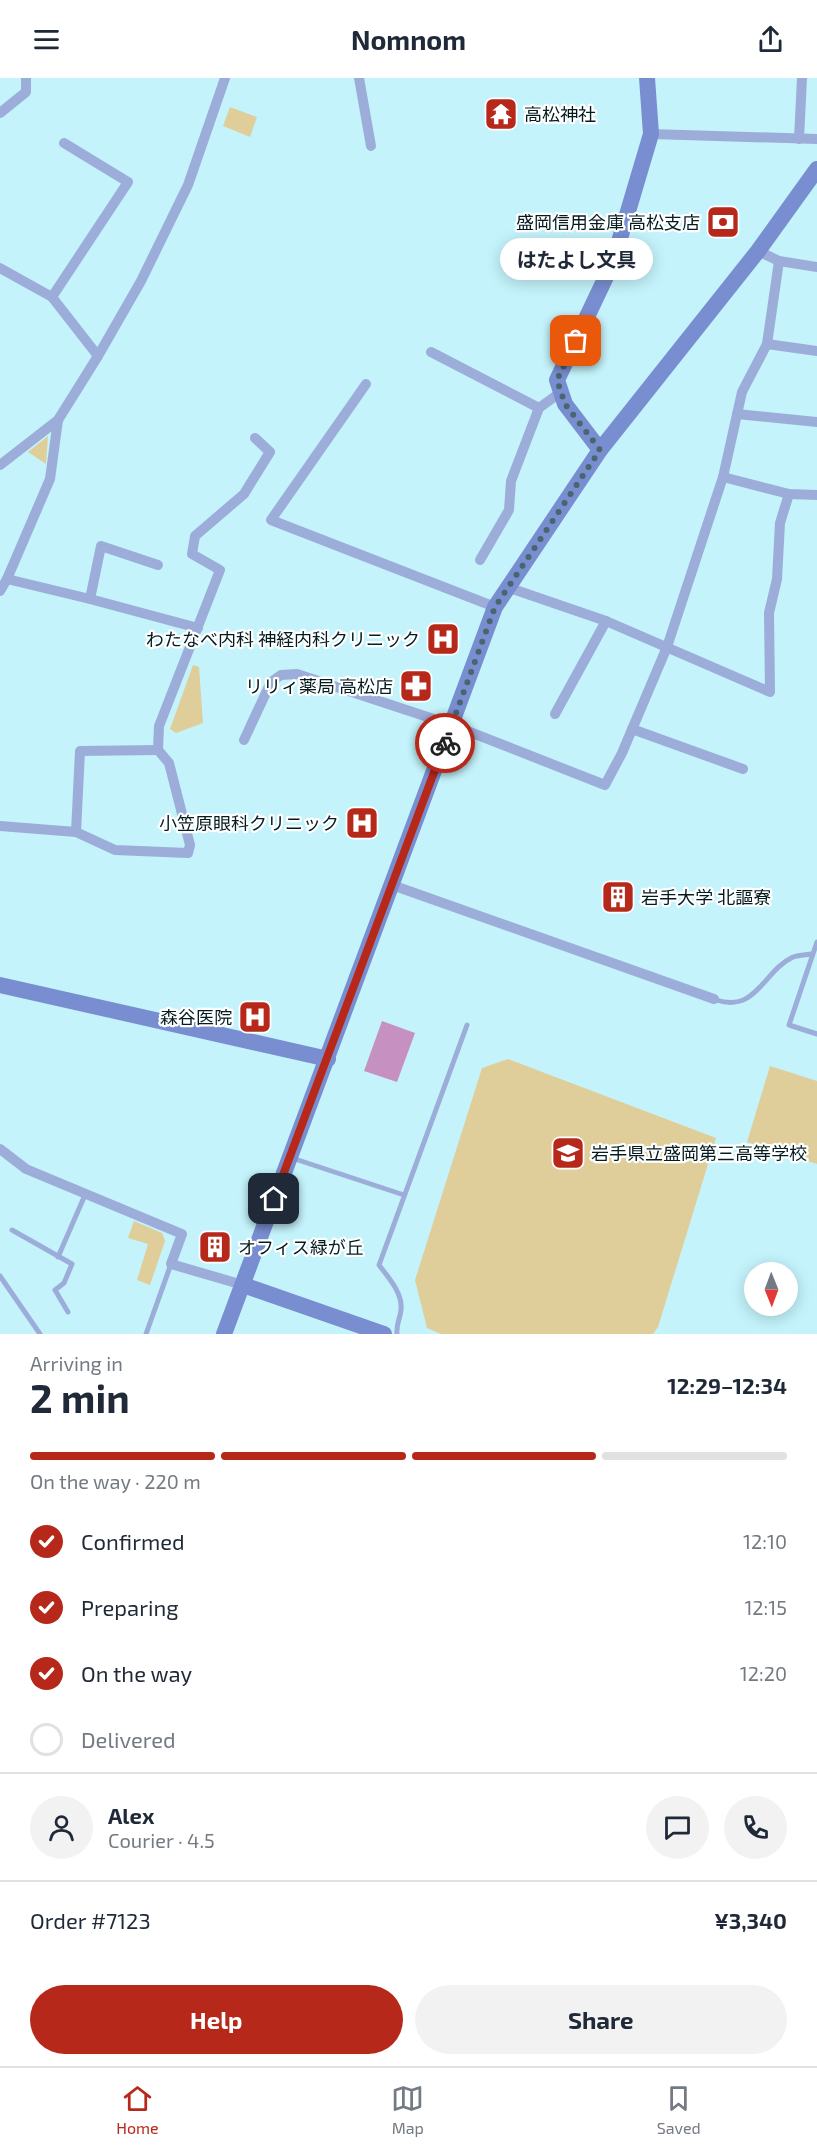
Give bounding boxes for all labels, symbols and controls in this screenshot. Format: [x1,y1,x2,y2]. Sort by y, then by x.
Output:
icon: menu [30,23,63,56]
text: Nomnom [351,23,466,55]
icon: share [754,23,787,56]
temple icon: 高松神社 [483,96,519,132]
place label: 高松神社 [524,103,596,125]
bank icon: 盛岡信用金庫 高松支店 [705,204,741,240]
place label: 盛岡信用金庫 高松支店 [516,211,700,233]
callout: はたよし文具 [500,239,652,281]
text: はたよし文具 [517,247,636,271]
pin [550,315,601,366]
icon: bag [559,324,592,357]
hospital icon: わたなべ内科 神経内科クリニック [425,621,461,657]
place label: わたなべ内科 神経内科クリニック [146,628,420,650]
pharmacy icon: リリィ薬局 高松店 [398,668,434,704]
place label: リリィ薬局 高松店 [245,675,393,697]
courier [415,713,475,773]
icon: bike [429,727,462,760]
hospital icon: 小笠原眼科クリニック [344,805,380,841]
place label: 小笠原眼科クリニック [159,812,339,834]
building icon: 岩手大学 北謳寮 [600,879,636,915]
place label: 岩手大学 北謳寮 [641,886,771,908]
hospital icon: 森谷医院 [237,999,273,1035]
place label: 森谷医院 [160,1006,232,1028]
school or university icon: 岩手県立盛岡第三高等学校 [550,1135,586,1171]
place label: 岩手県立盛岡第三高等学校 [591,1142,807,1164]
pin [248,1173,299,1224]
icon: home [257,1182,290,1215]
building icon: オフィス緑が丘 [197,1229,233,1265]
place label: オフィス緑が丘 [238,1236,364,1258]
north arrow [744,1262,798,1316]
map controls [744,1262,798,1316]
text: Arriving in [30,1351,123,1375]
text: 12:29–12:34 [667,1372,787,1398]
text: 2 min [30,1374,130,1421]
text: On the way · 220 m [30,1469,201,1493]
icon: check [30,1525,63,1558]
text: Confirmed [81,1528,185,1554]
text: 12:10 [743,1529,787,1553]
icon: check [30,1591,63,1624]
text: Preparing [81,1594,179,1620]
text: 12:15 [744,1595,787,1619]
icon: check [30,1657,63,1690]
text: On the way [81,1660,192,1686]
text: 12:20 [740,1661,787,1685]
text: Delivered [81,1726,176,1752]
button: person [30,1796,93,1859]
button: chat [646,1796,709,1859]
button: phone [724,1796,787,1859]
text: Alex [108,1802,154,1828]
text: Courier · 4.5 [108,1828,215,1852]
text: Order #7123 [30,1907,151,1933]
text: ¥3,340 [714,1907,787,1933]
button: Help [30,1985,403,2054]
button: Share [415,1985,787,2054]
tab: Home [116,2082,159,2137]
tab: Map [391,2082,424,2137]
tab: Saved [657,2082,701,2137]

